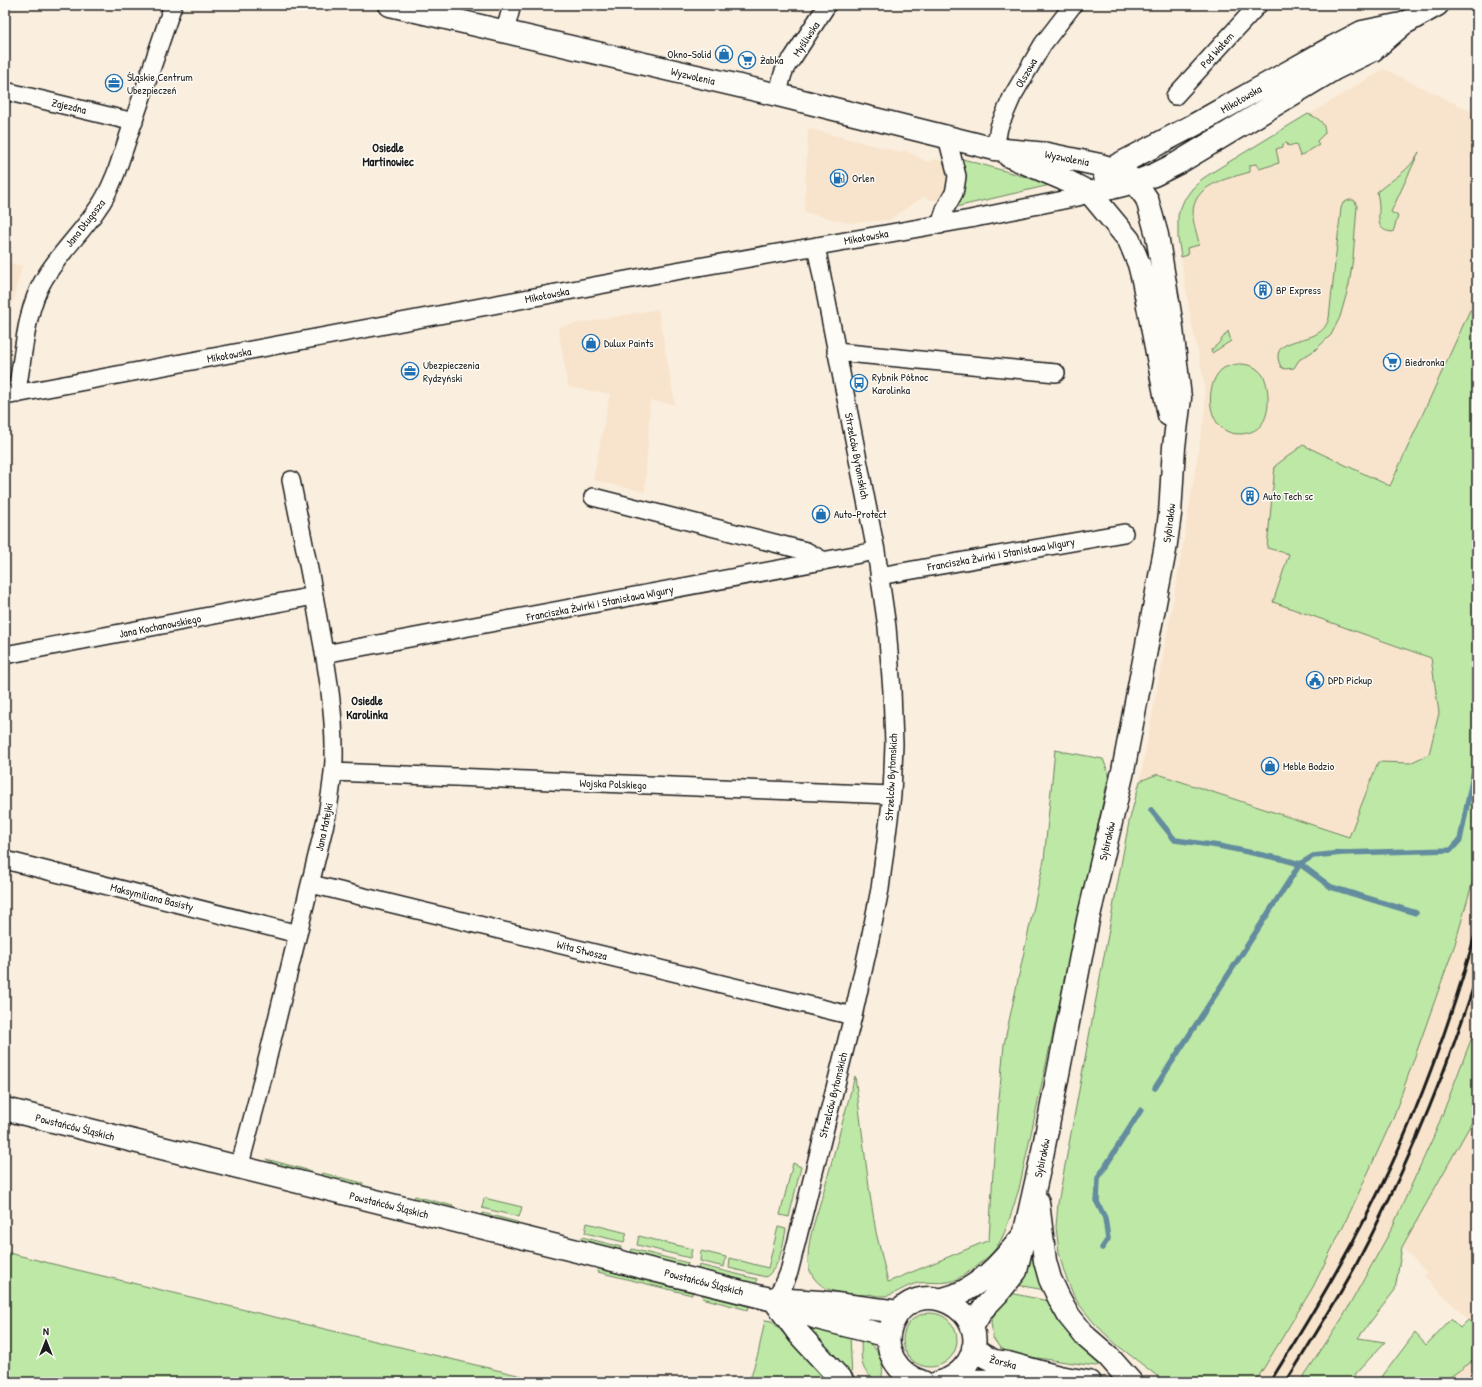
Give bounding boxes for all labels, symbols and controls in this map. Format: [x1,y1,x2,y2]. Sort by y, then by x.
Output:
street label: Myśliwska [790,18,823,59]
street label: Pod Wałem [1197,29,1237,71]
shop icon: Okno-Solid [714,44,734,64]
place label: Okno-Solid [667,47,712,61]
supermarket icon: Żabka [737,50,757,70]
place label: Żabka [760,53,784,67]
street label: Olszowa [1012,55,1040,90]
street label: Wyzwolenia [670,64,717,88]
place label: Śląskie Centrum Ubezpieczeń [127,70,193,97]
office icon: Śląskie Centrum Ubezpieczeń [104,73,124,93]
street label: Mikołowska [1218,81,1265,116]
street label: Zajezdna [50,95,88,117]
district label: Osiedle Martinowiec [362,139,414,170]
street label: Wyzwolenia [1044,147,1091,169]
fuel station icon: Orlen [829,168,849,188]
place label: Orlen [852,171,875,185]
street label: Jana Długosza [62,196,108,250]
street label: Mikołowska [843,226,890,248]
building icon: BP Express [1253,280,1273,300]
place label: BP Express [1276,283,1321,297]
street label: Mikołowska [524,284,571,306]
shop icon: Dulux Paints [581,333,601,353]
place label: Dulux Paints [604,336,653,350]
street label: Mikołowska [206,344,253,366]
supermarket icon: Biedronka [1382,352,1402,372]
place label: Biedronka [1405,355,1445,369]
place label: Ubezpieczenia Rydzyński [423,358,480,385]
office icon: Ubezpieczenia Rydzyński [400,361,420,381]
place label: Rybnik Północ Karolinka [872,370,929,397]
bus stop icon: Rybnik Północ Karolinka [849,373,869,393]
street label: Strzelców Bytomskich [842,412,872,501]
building icon: Auto Tech sc [1240,486,1260,506]
place label: Auto Tech sc [1263,489,1314,503]
street label: Sybiraków [1160,503,1178,543]
shop icon: Auto-Protect [811,504,831,524]
place label: Auto-Protect [834,507,887,521]
street label: Franciszka Żwirki i Stanisława Wigury [925,534,1076,574]
street label: Franciszka Żwirki i Stanisława Wigury [524,582,675,624]
street label: Jana Kochanowskiego [118,611,203,641]
public building icon: DPD Pickup [1305,670,1325,690]
place label: DPD Pickup [1328,673,1372,687]
district label: Osiedle Karolinka [346,692,388,723]
street label: Strzelców Bytomskich [882,733,900,821]
shop icon: Meble Bodzio [1260,756,1280,776]
place label: Meble Bodzio [1283,759,1335,773]
street label: Wojska Polskiego [579,776,647,792]
street label: Jana Matejki [312,802,336,852]
street label: Sybiraków [1096,820,1118,862]
street label: Maksymiliana Basisty [109,880,195,914]
street label: Wita Stwosza [555,937,609,963]
street label: Strzelców Bytomskich [816,1050,850,1139]
street label: Powstańców Śląskich [34,1110,116,1144]
street label: Sybiraków [1031,1137,1053,1179]
street label: Powstańców Śląskich [348,1188,430,1222]
street label: Powstańców Śląskich [663,1265,745,1299]
north arrow [26,1321,66,1361]
text: N [43,1324,49,1338]
street label: Żorska [988,1352,1019,1372]

